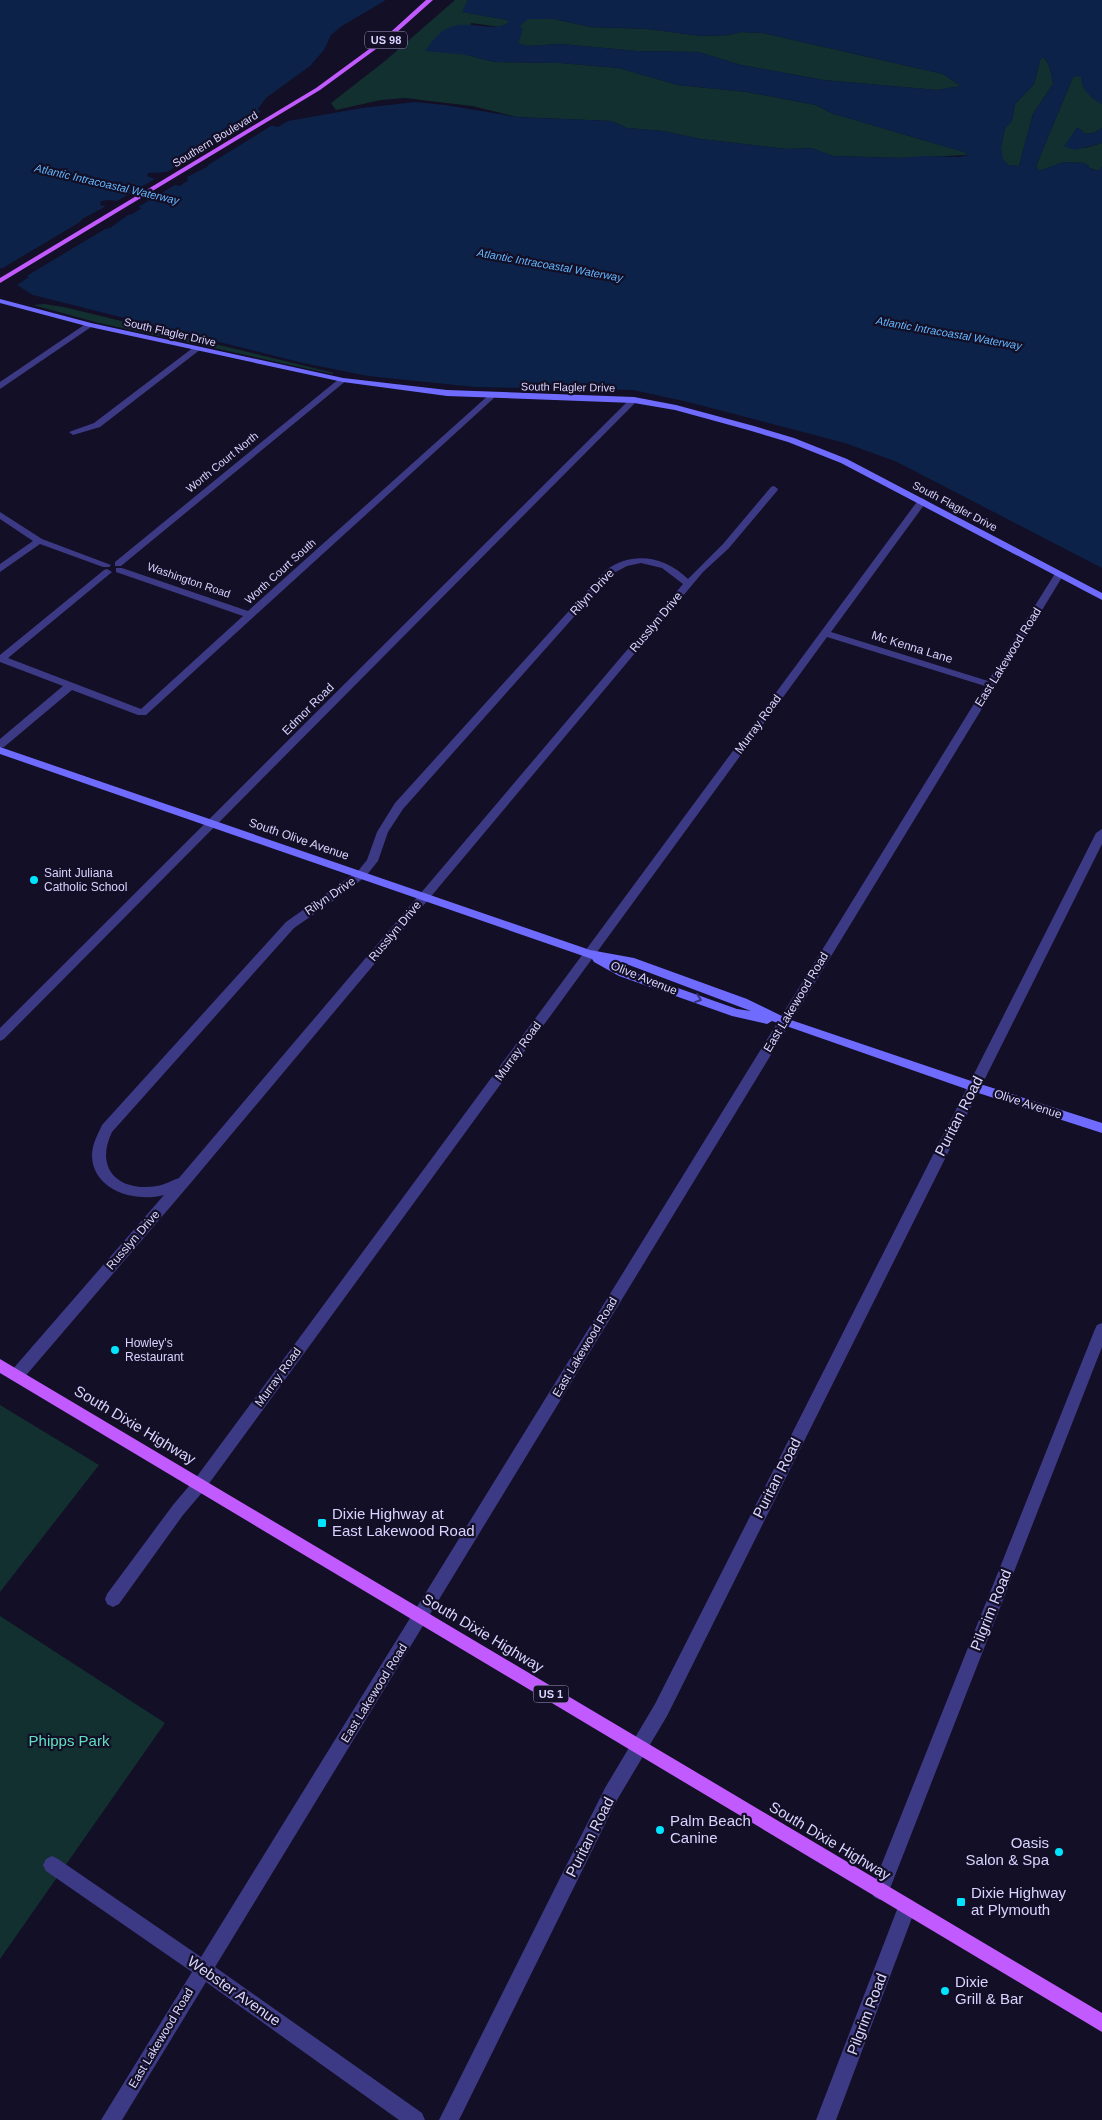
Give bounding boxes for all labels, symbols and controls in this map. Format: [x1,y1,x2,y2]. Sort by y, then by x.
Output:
road number: US 98 [365,32,407,48]
street label: Southern Boulevard [170,109,260,169]
water label: Atlantic Intracoastal Waterway [33,161,182,207]
water label: Atlantic Intracoastal Waterway [475,246,625,284]
water label: Atlantic Intracoastal Waterway [874,314,1024,352]
street label: South Flagler Drive [123,316,217,348]
street label: South Flagler Drive [521,380,615,394]
street label: Worth Court North [184,429,260,495]
street label: South Flagler Drive [911,479,999,533]
street label: Worth Court South [242,536,318,606]
street label: Washington Road [146,560,232,600]
street label: Rilyn Drive [567,566,617,618]
street label: Russlyn Drive [627,589,685,655]
street label: East Lakewood Road [972,605,1044,709]
street label: Mc Kenna Lane [870,628,955,666]
street label: Edmor Road [279,680,337,738]
street label: Murray Road [732,692,784,756]
street label: South Olive Avenue [247,815,351,863]
place label: Saint Juliana Catholic School [44,866,127,894]
marker: Saint Juliana Catholic School [28,874,40,886]
street label: Rilyn Drive [302,874,358,918]
street label: Russlyn Drive [366,898,424,964]
street label: East Lakewood Road [761,950,831,1054]
street label: Olive Avenue [609,958,680,998]
one-way arrow [693,993,702,1003]
street label: Murray Road [492,1019,544,1083]
street label: Puritan Road [931,1073,986,1159]
street label: Olive Avenue [992,1086,1064,1122]
street label: Russlyn Drive [103,1207,163,1273]
street label: East Lakewood Road [550,1295,620,1399]
place label: Howley's Restaurant [125,1336,184,1364]
marker: Howley's Restaurant [109,1344,121,1356]
street label: Murray Road [252,1345,304,1409]
street label: South Dixie Highway [72,1382,199,1468]
street label: Puritan Road [749,1435,804,1521]
place label: Dixie Highway at East Lakewood Road [332,1505,475,1539]
marker: Dixie Highway at East Lakewood Road [316,1517,328,1529]
street label: Pilgrim Road [967,1567,1015,1653]
street label: South Dixie Highway [420,1590,547,1676]
street label: East Lakewood Road [338,1641,410,1745]
road number: US 1 [534,1686,568,1702]
park label: Phipps Park [29,1732,110,1749]
street label: Puritan Road [562,1794,617,1880]
street label: South Dixie Highway [767,1798,894,1884]
place label: Palm Beach Canine [670,1812,751,1846]
marker: Palm Beach Canine [654,1824,666,1836]
place label: Oasis Salon & Spa [966,1834,1050,1868]
marker: Oasis Salon & Spa [1053,1846,1065,1858]
place label: Dixie Highway at Plymouth [971,1884,1067,1918]
marker: Dixie Highway at Plymouth [955,1896,967,1908]
street label: Webster Avenue [185,1952,284,2029]
street label: Pilgrim Road [843,1971,890,2057]
place label: Dixie Grill & Bar [955,1973,1023,2007]
marker: Dixie Grill & Bar [939,1985,951,1997]
street label: East Lakewood Road [126,1986,196,2090]

